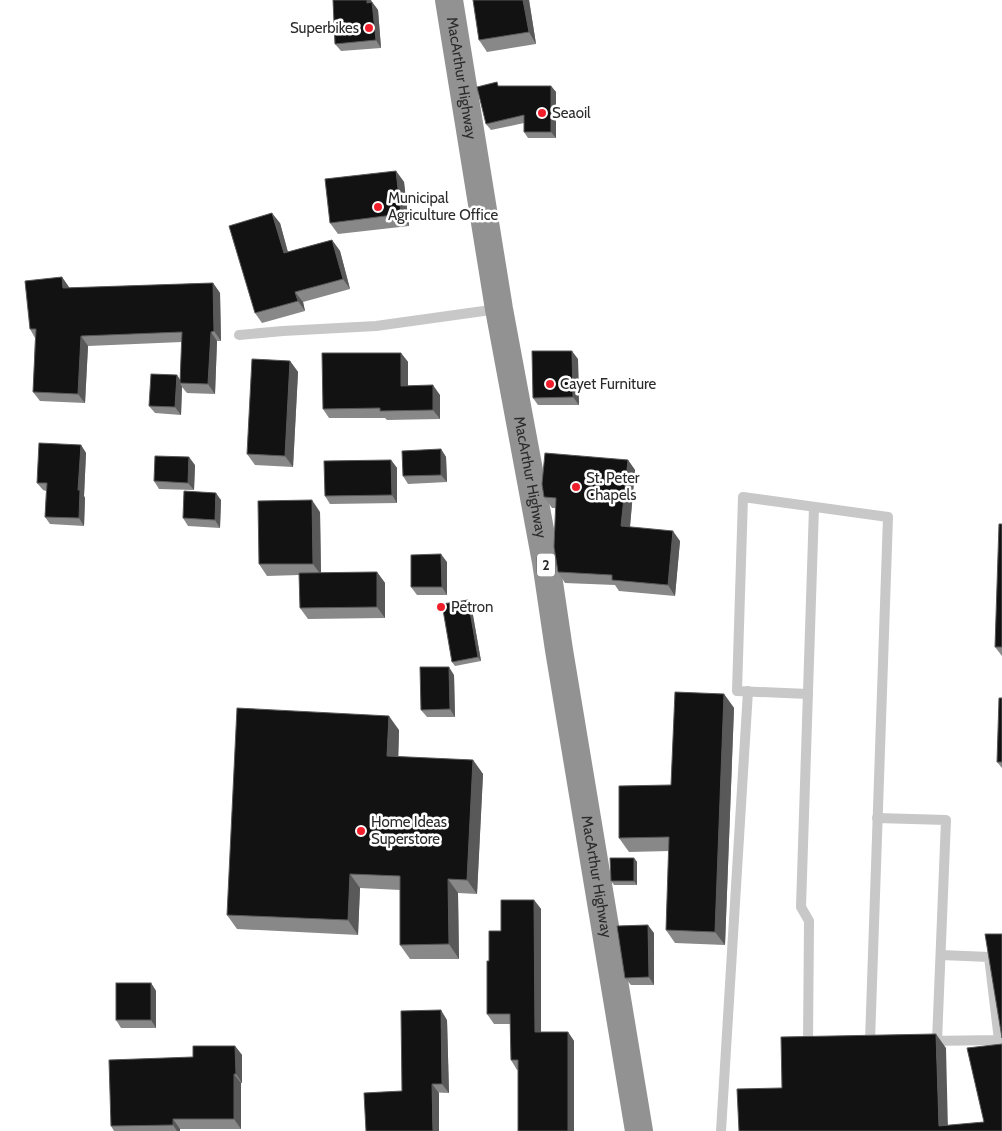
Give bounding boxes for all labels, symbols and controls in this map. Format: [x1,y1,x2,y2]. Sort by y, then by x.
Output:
street label: MacArthur Highway [443,15,480,141]
place label: Superbikes [290,19,359,37]
marker: Superbikes [363,22,375,34]
place label: Seaoil [552,104,591,122]
marker: Seaoil [536,107,548,119]
place label: Municipal Agriculture Office [388,189,498,224]
marker: Municipal Agriculture Office [372,201,384,213]
place label: Cayet Furniture [560,375,657,393]
marker: Cayet Furniture [544,378,556,390]
street label: MacArthur Highway [510,415,550,540]
place label: St. Peter Chapels [586,469,640,504]
marker: St. Peter Chapels [570,481,582,493]
road number: 2 [537,554,555,576]
place label: Petron [451,598,493,616]
marker: Petron [435,601,447,613]
place label: Home Ideas Superstore [371,813,447,848]
street label: MacArthur Highway [578,814,616,940]
marker: Home Ideas Superstore [355,825,367,837]

